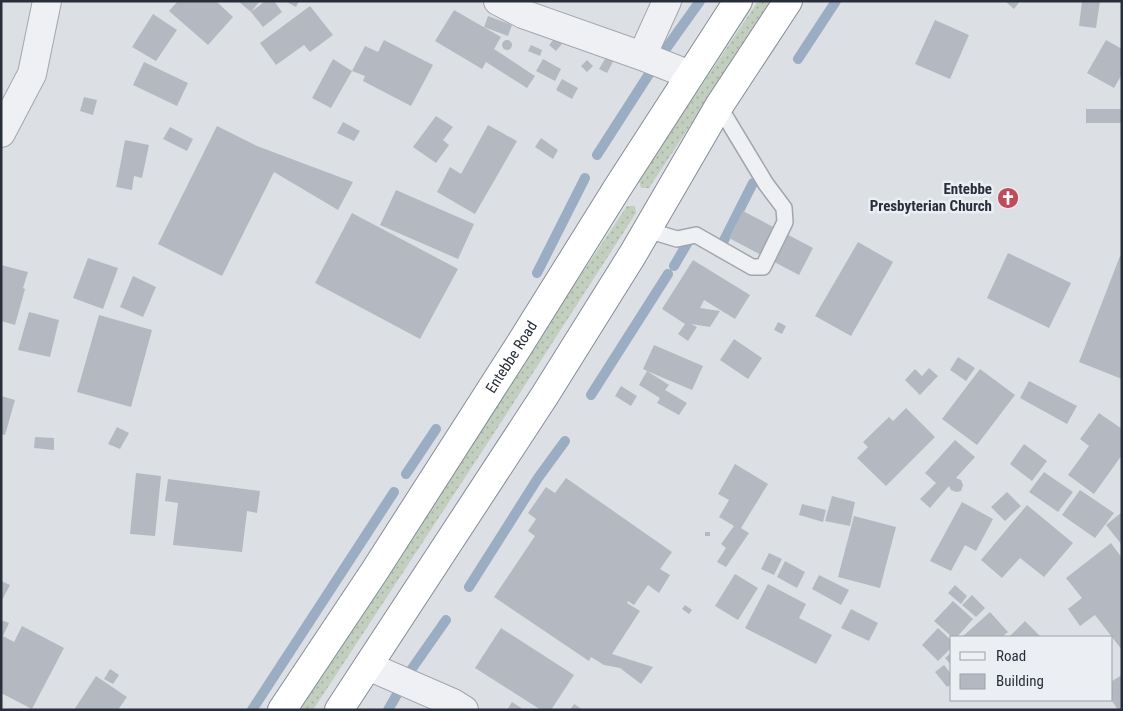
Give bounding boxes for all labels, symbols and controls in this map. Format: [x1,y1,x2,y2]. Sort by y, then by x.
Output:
place label: Entebbe Presbyterian Church [870,180,992,215]
church icon: Entebbe Presbyterian Church [996,186,1020,210]
street label: Entebbe Road [482,318,541,396]
legend [950,636,1113,701]
text: Road [996,647,1026,665]
text: Building [996,672,1044,690]

